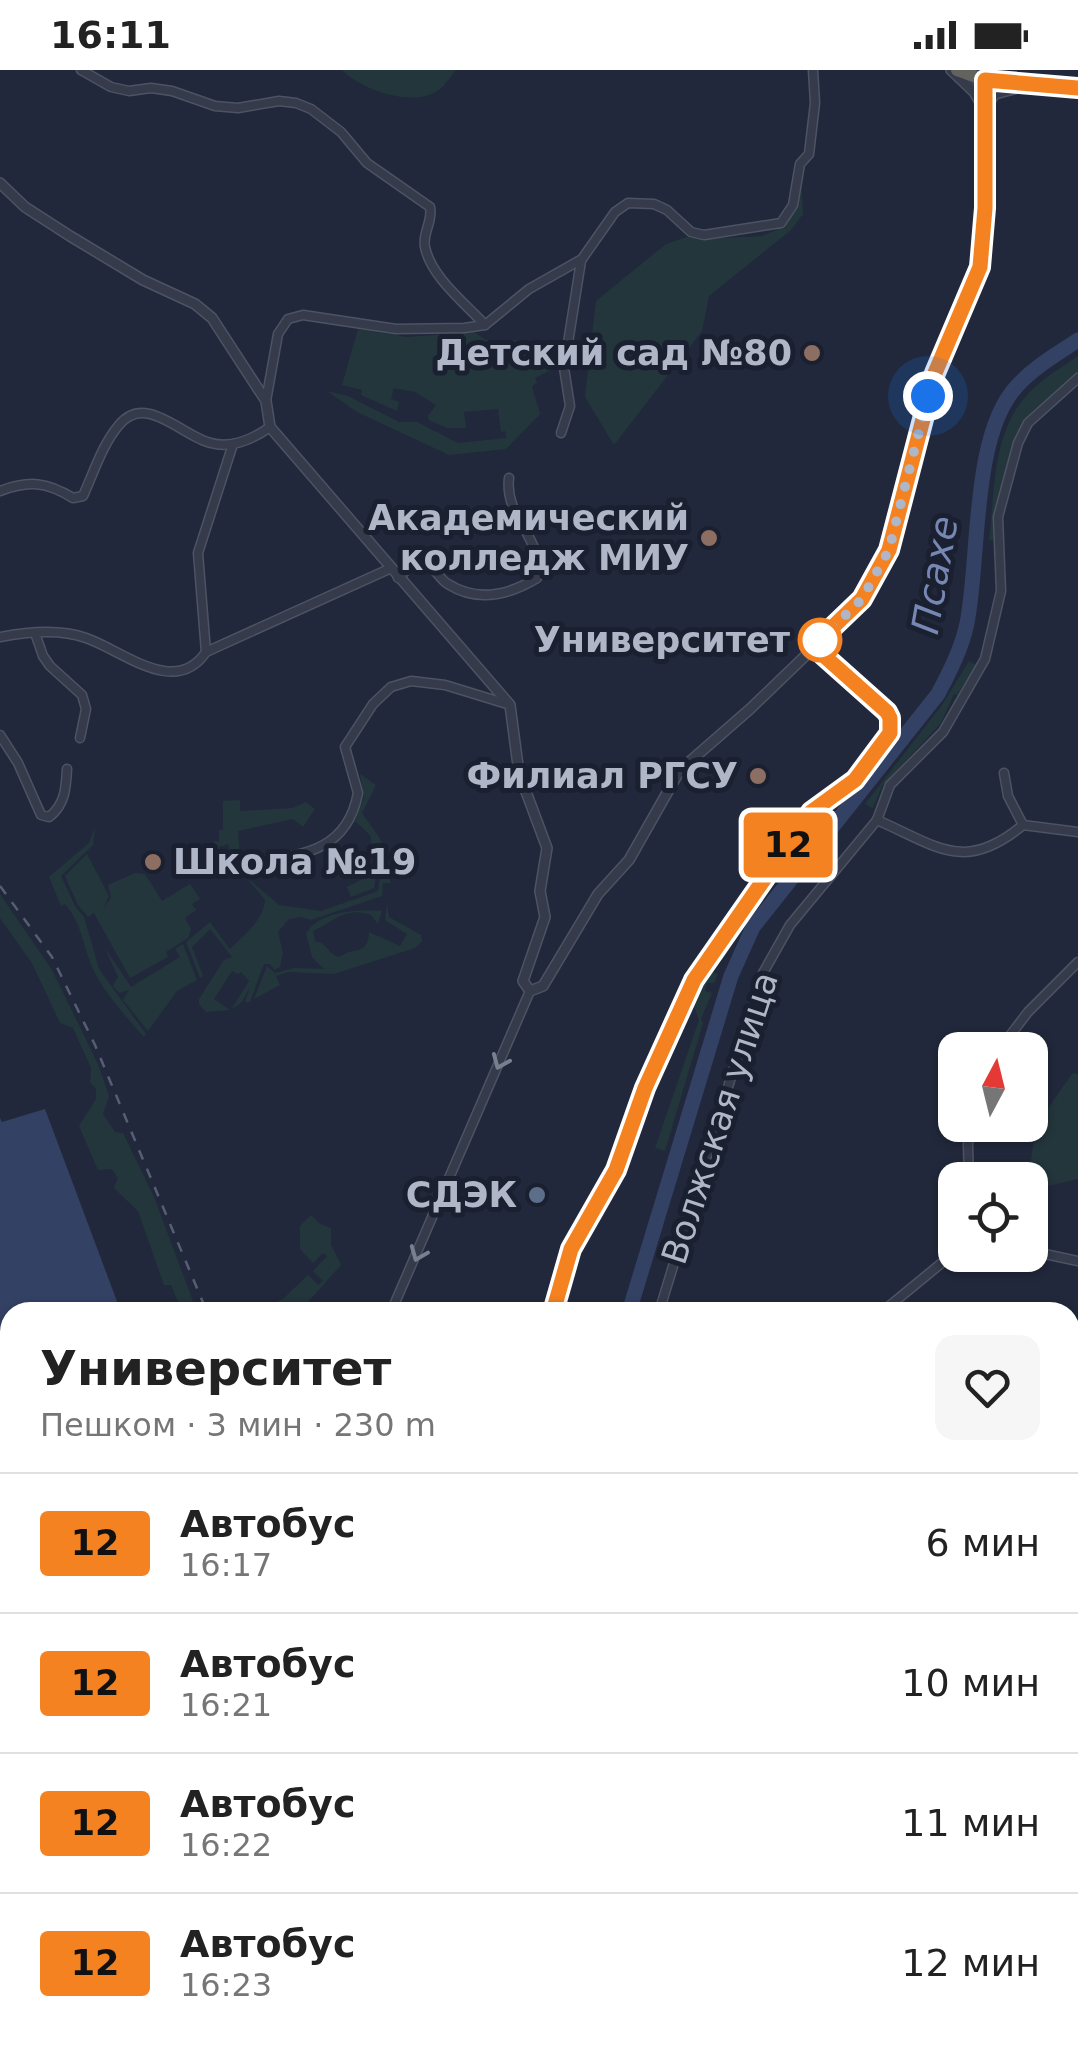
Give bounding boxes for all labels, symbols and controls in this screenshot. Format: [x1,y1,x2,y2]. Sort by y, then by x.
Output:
text: 16:11 [50,13,171,57]
place label: Детский сад №80 [435,333,792,373]
marker: Детский сад №80 [801,342,823,364]
your location [903,371,953,421]
place label: Академический колледж МИУ [368,498,689,578]
water label: Псахе [903,513,967,637]
marker: Академический колледж МИУ [698,527,720,549]
marker: Университет [799,619,841,661]
place label: Университет [534,620,791,660]
place label: Филиал РГСУ [467,756,738,796]
marker: Филиал РГСУ [747,765,769,787]
line badge: 12 [743,812,833,878]
text: 12 [764,825,812,865]
place label: Школа №19 [173,842,416,882]
marker: Школа №19 [142,851,164,873]
street label: Волжская улица [654,967,786,1269]
north arrow [938,1032,1048,1142]
map controls [938,1032,1048,1272]
one-way arrow [492,1052,512,1070]
button: locate [938,1162,1048,1272]
place label: СДЭК [406,1175,517,1215]
marker: СДЭК [526,1184,548,1206]
one-way arrow [409,1244,429,1262]
button: heart [935,1335,1040,1440]
text: Университет [40,1340,391,1396]
text: Пешком · 3 мин · 230 m [40,1406,436,1444]
text: Автобус [180,1502,355,1546]
text: 6 мин [926,1521,1040,1565]
text: 12 [71,1523,119,1563]
text: 16:17 [180,1546,272,1584]
text: Автобус [180,1642,355,1686]
text: 10 мин [901,1661,1040,1705]
text: 12 [71,1663,119,1703]
text: 16:21 [180,1686,272,1724]
text: Автобус [180,1782,355,1826]
text: 11 мин [901,1801,1040,1845]
text: 12 [71,1803,119,1843]
text: 16:22 [180,1826,272,1864]
text: Автобус [180,1922,355,1966]
text: 12 мин [901,1941,1040,1985]
text: 12 [71,1943,119,1983]
text: 16:23 [180,1966,272,2004]

